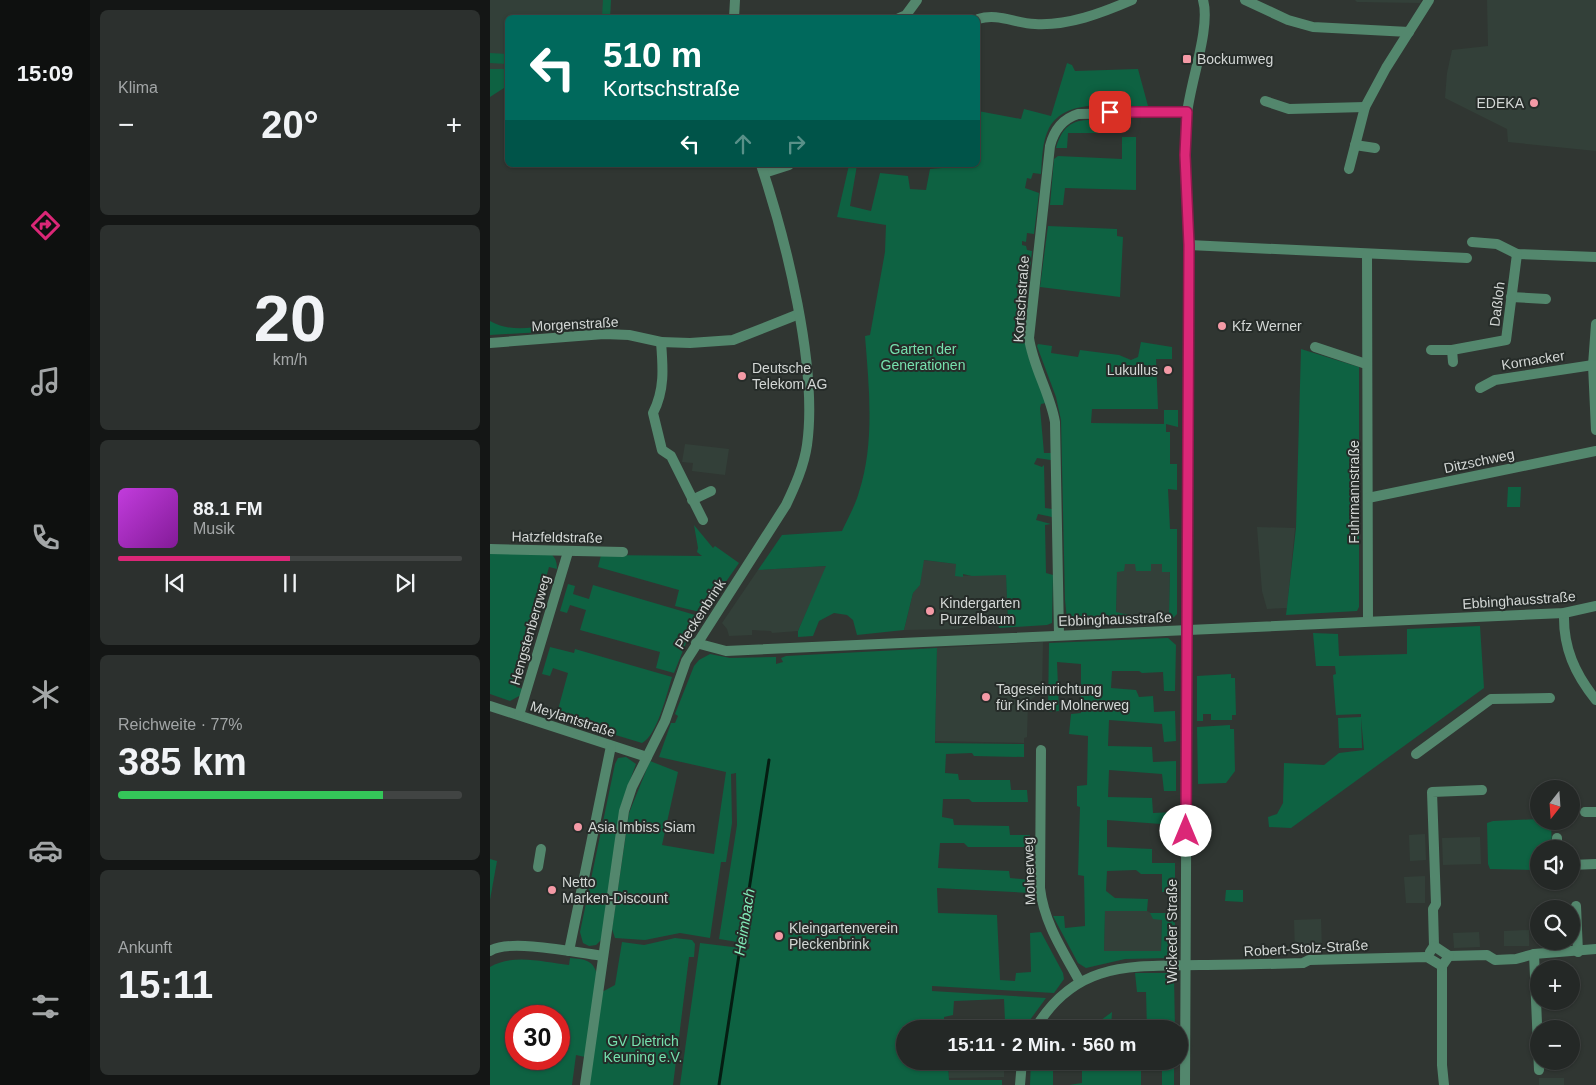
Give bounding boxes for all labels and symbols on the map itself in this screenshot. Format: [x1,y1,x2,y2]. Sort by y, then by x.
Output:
place label: Bockumweg [1197,51,1273,67]
marker: Bockumweg [1181,53,1193,65]
pin [1089,91,1131,133]
place label: EDEKA [1477,95,1525,111]
marker: EDEKA [1528,97,1540,109]
street label: Kortschstraße [1010,255,1032,343]
street label: Daßloh [1486,281,1508,327]
street label: Morgenstraße [531,314,619,334]
place label: Kfz Werner [1232,318,1302,334]
marker: Kfz Werner [1216,320,1228,332]
park label: Garten der Generationen [881,341,965,373]
street label: Kornacker [1500,347,1566,373]
place label: Deutsche Telekom AG [752,360,827,392]
place label: Lukullus [1107,362,1158,378]
marker: Lukullus [1162,364,1174,376]
marker: Deutsche Telekom AG [736,370,748,382]
street label: Fuhrmannstraße [1346,440,1362,544]
street label: Ditzschweg [1442,446,1516,476]
street label: Hatzfeldstraße [511,528,603,546]
street label: Hengstenbergweg [507,573,553,687]
street label: Pleckenbrink [671,575,729,652]
street label: Ebbinghausstraße [1462,588,1576,612]
place label: Kindergarten Purzelbaum [940,595,1020,627]
marker: Kindergarten Purzelbaum [924,605,936,617]
street label: Ebbinghausstraße [1058,609,1172,629]
place label: Tageseinrichtung für Kinder Molnerweg [996,681,1129,713]
marker: Tageseinrichtung für Kinder Molnerweg [980,691,992,703]
street label: Meylantstraße [528,698,618,740]
north arrow [1530,780,1580,830]
position arrow [1159,804,1211,856]
place label: Asia Imbiss Siam [588,819,695,835]
marker: Asia Imbiss Siam [572,821,584,833]
street label: Molnerweg [1020,836,1038,906]
place label: Netto Marken-Discount [562,874,668,906]
street label: Wickeder Straße [1164,879,1180,983]
marker: Netto Marken-Discount [546,884,558,896]
water label: Heimbach [730,887,758,957]
place label: Kleingartenverein Pleckenbrink [789,920,898,952]
marker: Kleingartenverein Pleckenbrink [773,930,785,942]
street label: Robert-Stolz-Straße [1243,937,1369,959]
speed limit sign: 30 [505,1005,570,1070]
park label: GV Dietrich Keuning e.V. [604,1033,682,1065]

